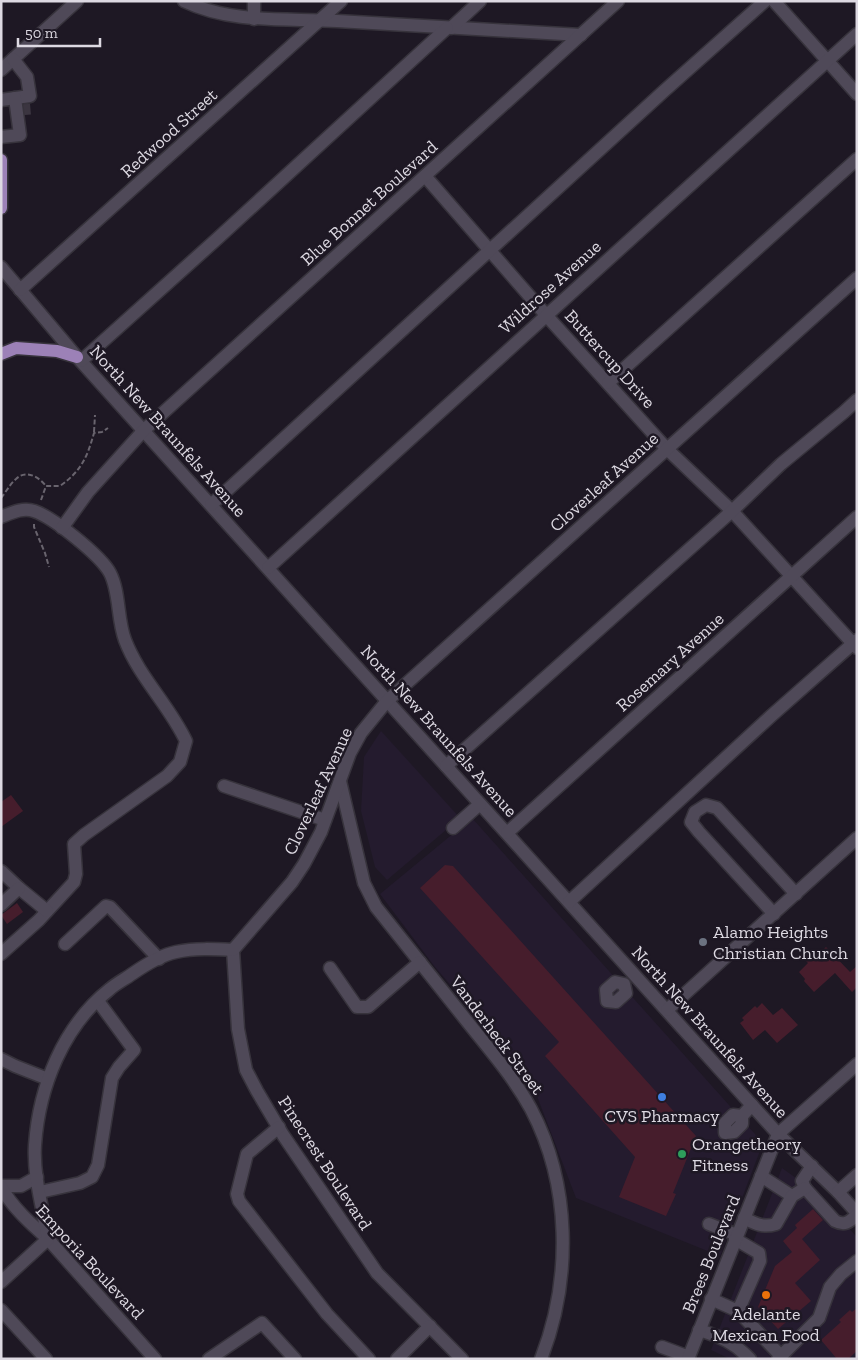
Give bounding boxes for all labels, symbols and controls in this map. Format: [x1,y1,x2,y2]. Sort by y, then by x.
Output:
scale bar [18,15,100,47]
text: 50 m [25,24,58,42]
street label: Redwood Street [116,84,222,182]
street label: Blue Bonnet Boulevard [296,136,442,270]
street label: Wildrose Avenue [494,235,606,339]
street label: Buttercup Drive [560,305,660,413]
street label: North New Braunfels Avenue [85,340,251,522]
street label: Cloverleaf Avenue [545,428,663,536]
street label: Rosemary Avenue [612,608,728,716]
street label: North New Braunfels Avenue [356,640,522,822]
street label: Cloverleaf Avenue [279,724,357,858]
place label: Alamo Heights Christian Church [713,921,848,964]
marker: Alamo Heights Christian Church [697,936,709,948]
street label: North New Braunfels Avenue [627,941,793,1123]
street label: Vanderheck Street [445,970,549,1099]
marker: CVS Pharmacy [656,1091,668,1103]
street label: Pinecrest Boulevard [273,1092,377,1234]
place label: CVS Pharmacy [605,1105,720,1127]
place label: Orangetheory Fitness [692,1133,802,1176]
marker: Orangetheory Fitness [676,1148,688,1160]
street label: Brees Boulevard [677,1191,745,1316]
street label: Emporia Boulevard [31,1200,149,1324]
marker: Adelante Mexican Food [760,1289,772,1301]
place label: Adelante Mexican Food [712,1303,820,1346]

